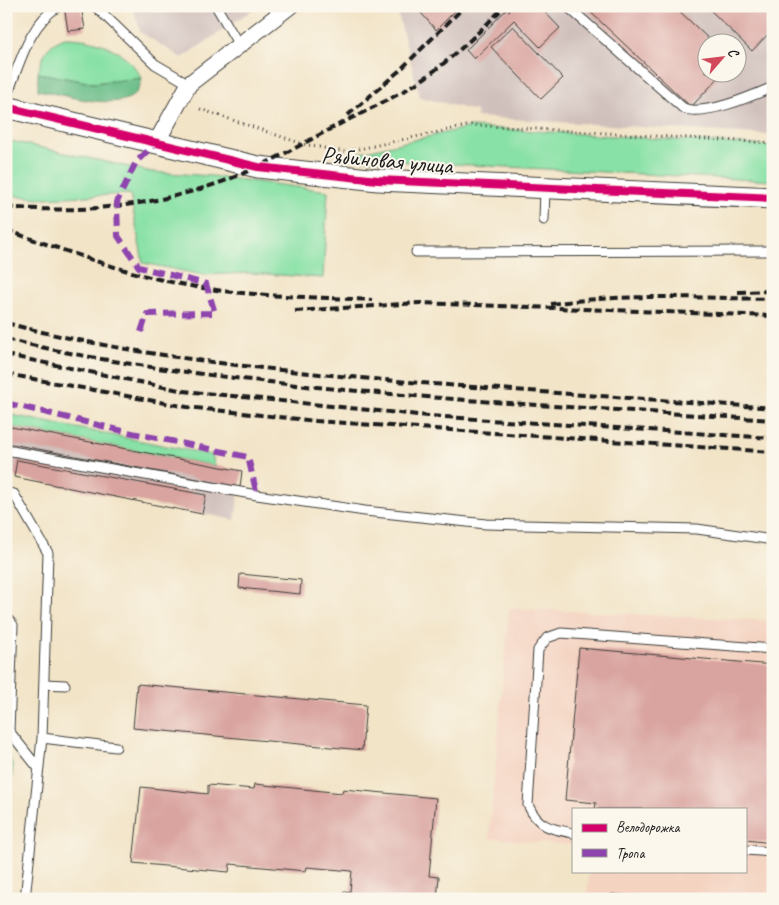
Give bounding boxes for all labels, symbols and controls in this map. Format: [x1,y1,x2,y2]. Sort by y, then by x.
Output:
north arrow [696,32,746,82]
text: С [724,45,743,61]
street label: Рябиновая улица [320,139,455,181]
legend [572,808,746,872]
text: Велодорожка [616,818,680,837]
text: Тропа [616,844,645,863]

